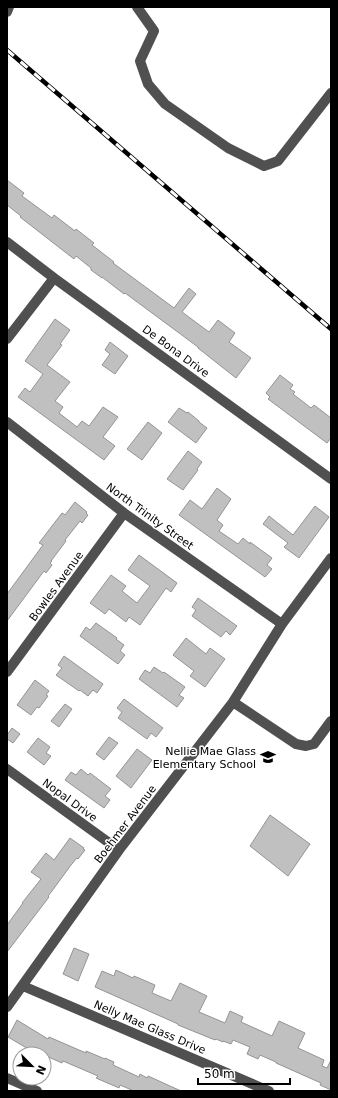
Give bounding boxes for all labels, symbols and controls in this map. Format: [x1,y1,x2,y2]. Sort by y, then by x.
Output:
street label: De Bona Drive [140,323,212,380]
street label: North Trinity Street [104,480,196,553]
street label: Bowles Avenue [27,549,86,624]
place label: Nellie Mae Glass Elementary School [153,745,256,771]
school or university icon: Nellie Mae Glass Elementary School [259,748,277,766]
street label: Nopal Drive [40,776,100,825]
street label: Boehmer Avenue [92,783,159,866]
street label: Nelly Mae Glass Drive [92,998,208,1057]
north arrow [12,1046,52,1086]
scale bar [198,1060,290,1086]
text: N [33,1063,48,1077]
text: 50 m [204,1067,235,1081]

